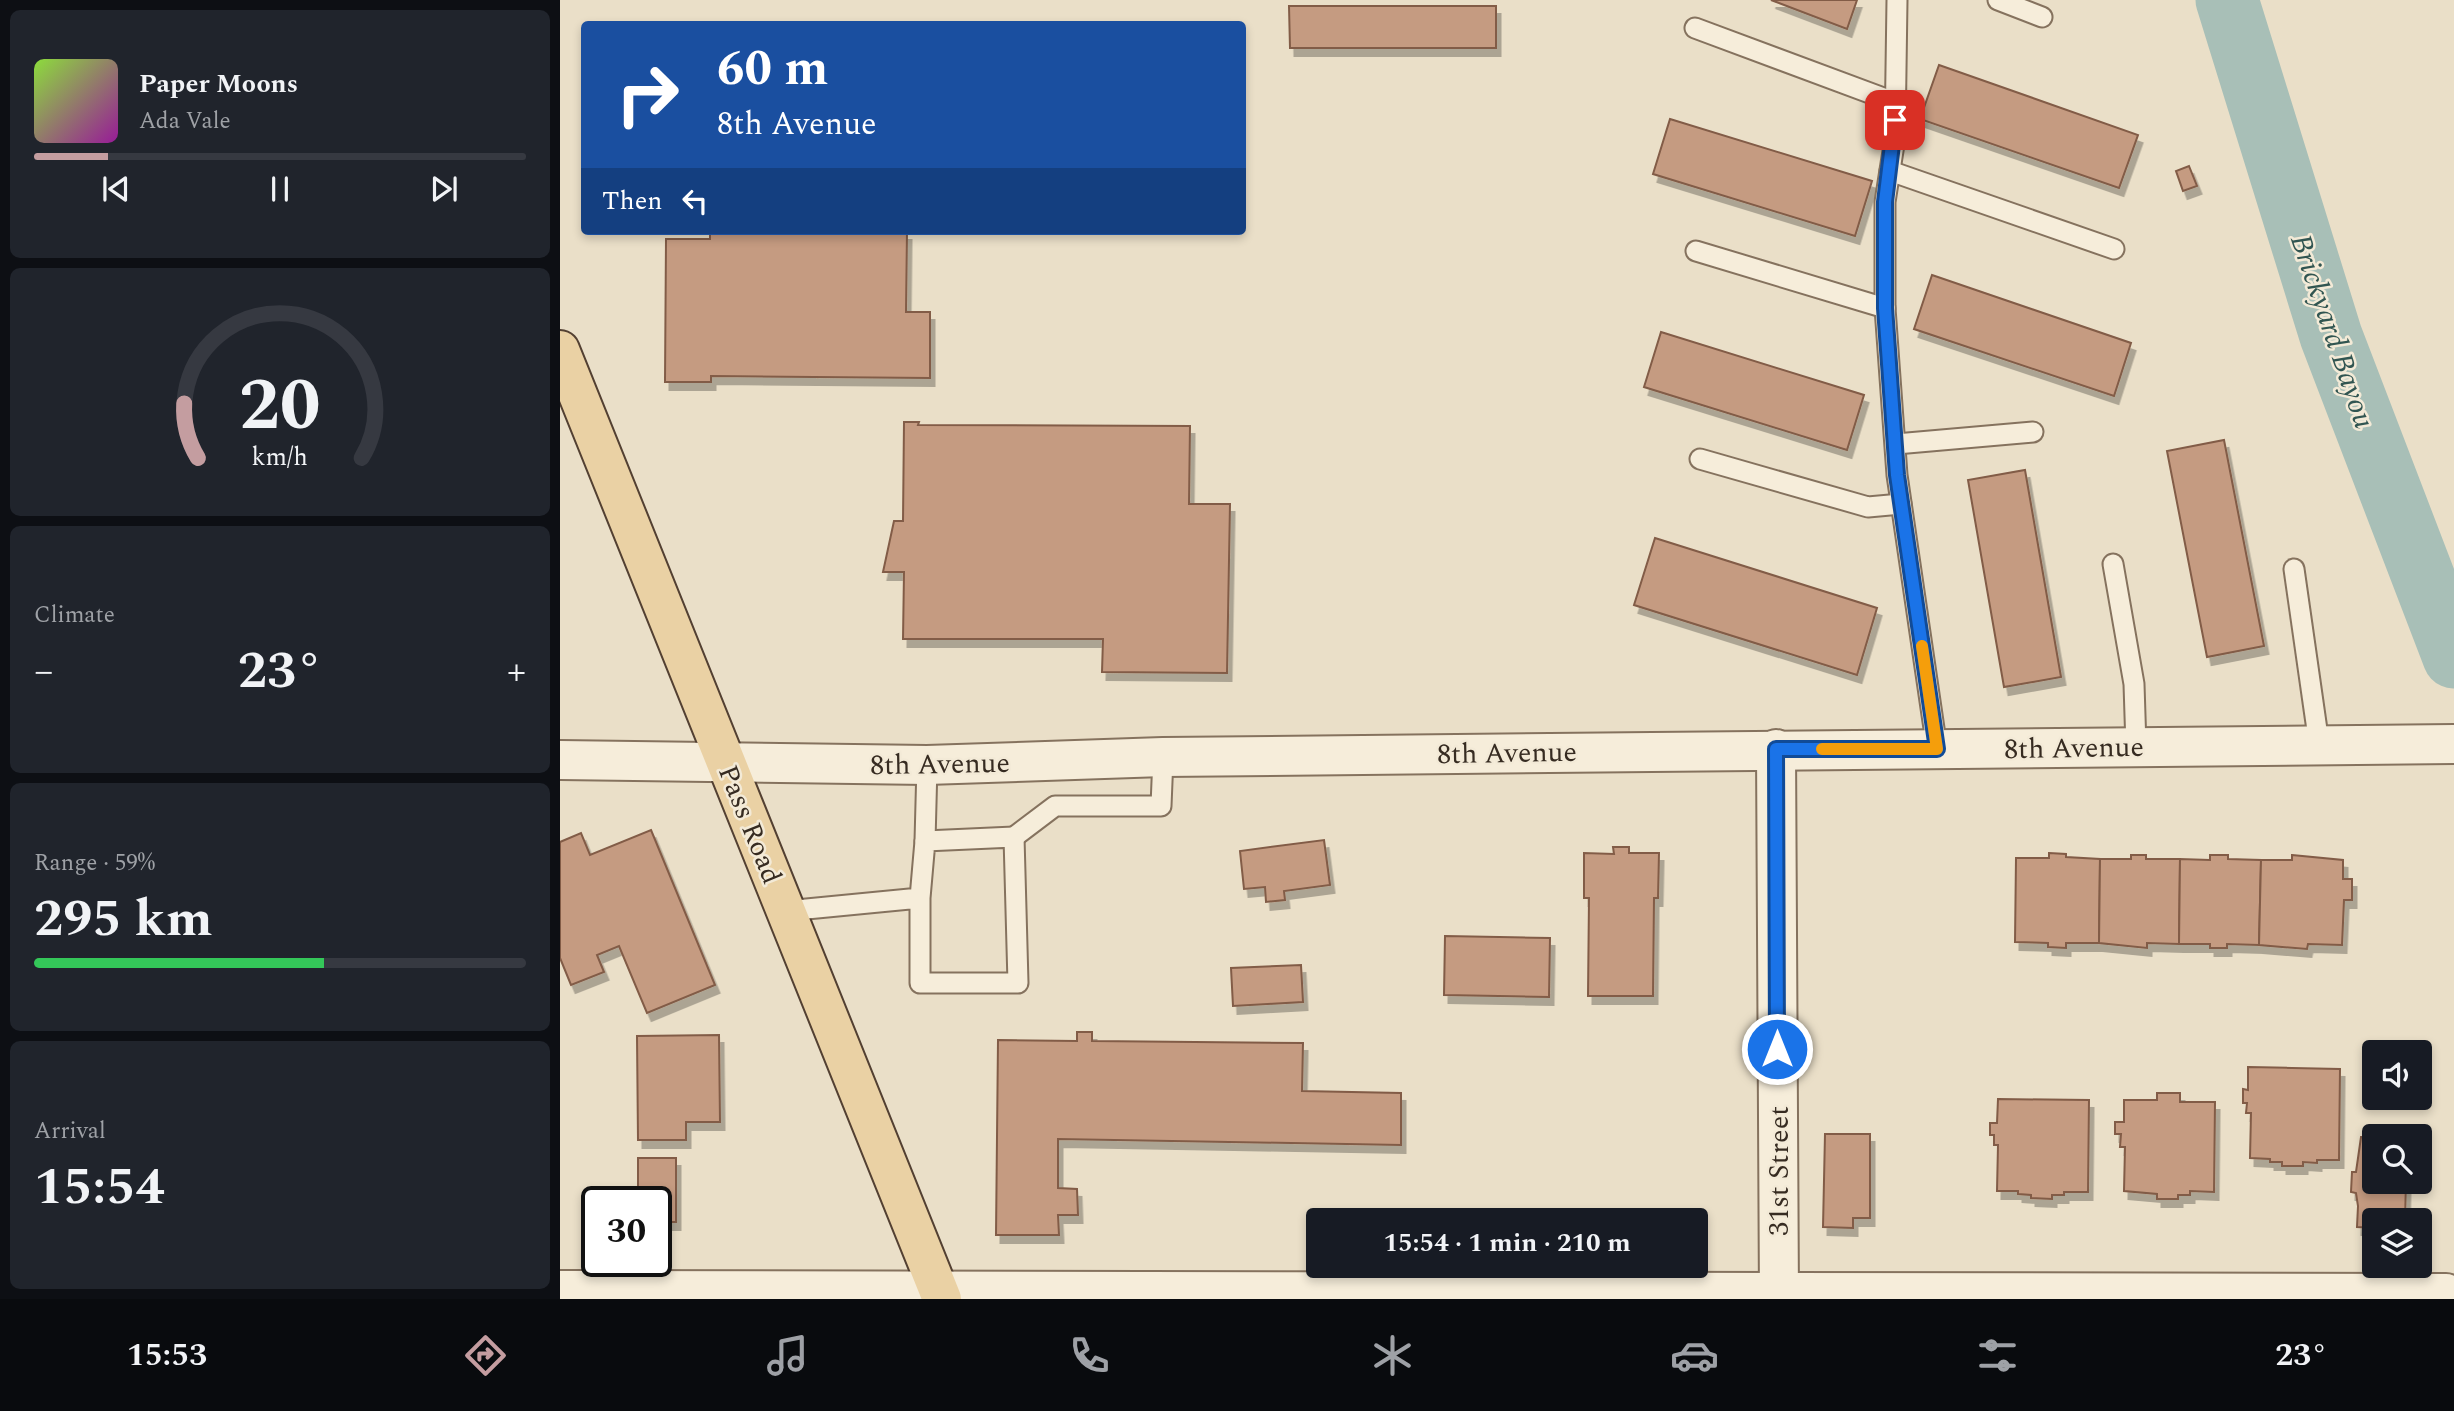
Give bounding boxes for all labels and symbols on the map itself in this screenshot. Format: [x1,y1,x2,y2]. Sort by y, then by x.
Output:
pin [1865,90,1925,150]
water label: Brickyard Bayou [2277,228,2387,435]
street label: 8th Avenue [2004,726,2144,771]
street label: 8th Avenue [1437,731,1577,776]
street label: 8th Avenue [870,742,1010,787]
street label: Pass Road [706,759,793,891]
position arrow [1740,1012,1814,1086]
street label: 31st Street [1758,1106,1801,1236]
speed limit sign: 30 [581,1186,672,1277]

